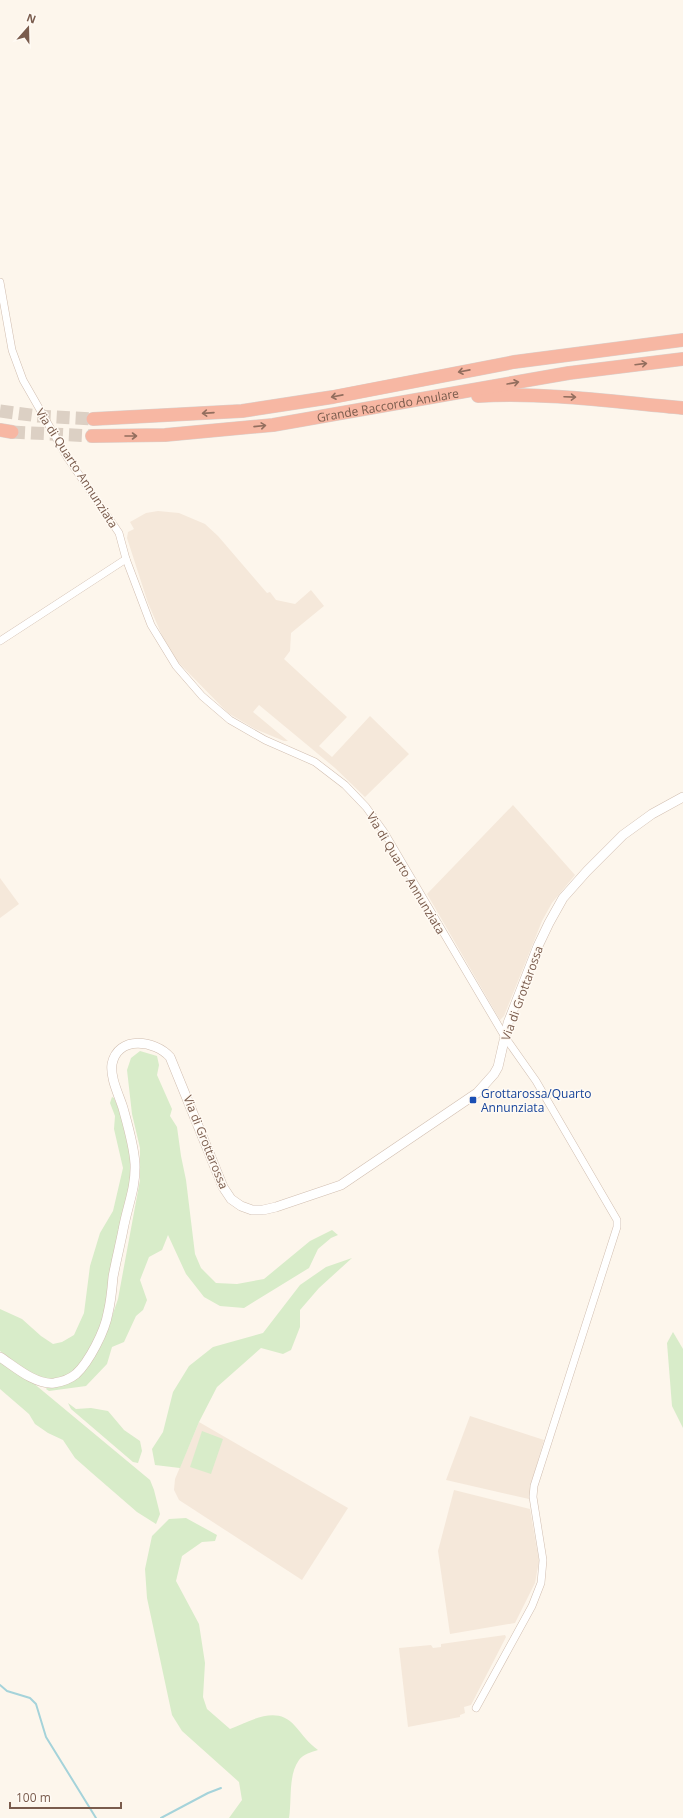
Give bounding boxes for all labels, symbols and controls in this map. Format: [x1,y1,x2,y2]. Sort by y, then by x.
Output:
north arrow [8,8,48,48]
text: N [25,10,38,27]
one-way arrow [634,360,647,368]
one-way arrow [458,368,471,376]
one-way arrow [506,379,519,387]
street label: Grande Raccordo Anulare [315,384,460,426]
one-way arrow [331,393,344,401]
one-way arrow [563,393,576,401]
street label: Via di Quarto Annunziata [32,405,122,531]
one-way arrow [202,410,215,417]
one-way arrow [253,422,266,430]
one-way arrow [124,432,137,440]
street label: Via di Quarto Annunziata [363,809,449,937]
street label: Via di Grottarossa [497,943,547,1043]
place label: Grottarossa/Quarto Annunziata [481,1085,591,1116]
street label: Via di Grottarossa [179,1093,233,1191]
marker: Grottarossa/Quarto Annunziata [468,1095,478,1105]
scale bar [10,1784,121,1810]
text: 100 m [16,1789,51,1806]

